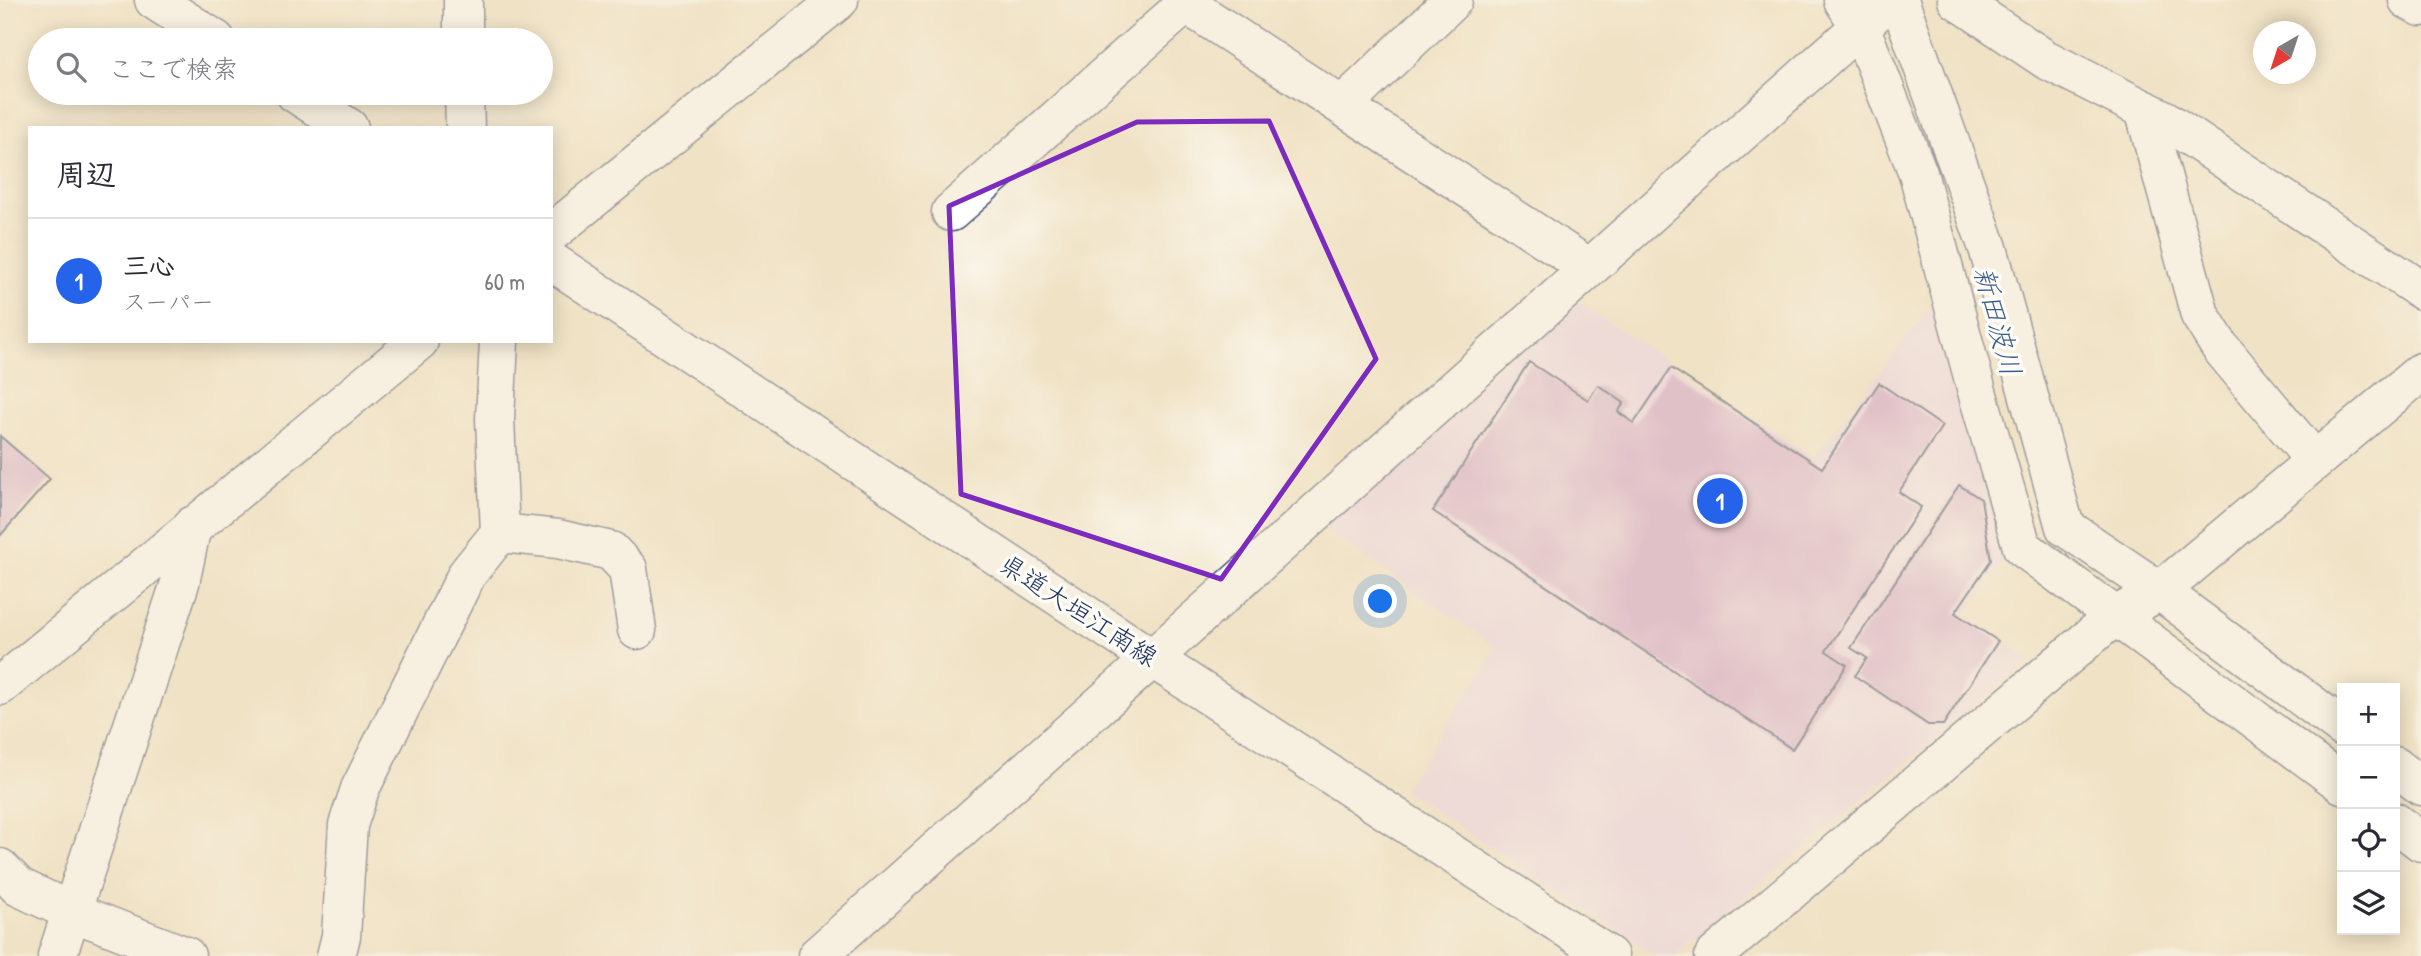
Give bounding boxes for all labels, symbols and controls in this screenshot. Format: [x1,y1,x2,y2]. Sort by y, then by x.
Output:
north arrow [2253,21,2316,84]
search box [28,28,553,105]
icon: search [52,48,90,86]
text: ここで検索 [108,51,238,86]
text: 周辺 [56,154,116,194]
text: 三心 [123,248,175,283]
water label: 新田波川 [1965,262,2031,380]
text: 1 [75,266,83,297]
text: 60 m [485,266,525,297]
text: スーパー [123,286,214,317]
pin: 1 [1697,475,1743,527]
street label: 県道大垣江南線 [993,546,1165,674]
your location [1363,584,1397,618]
map controls [2337,683,2400,935]
button: + [2337,683,2400,746]
button: − [2337,746,2400,809]
button: locate [2337,809,2400,872]
button: layers [2337,872,2400,935]

